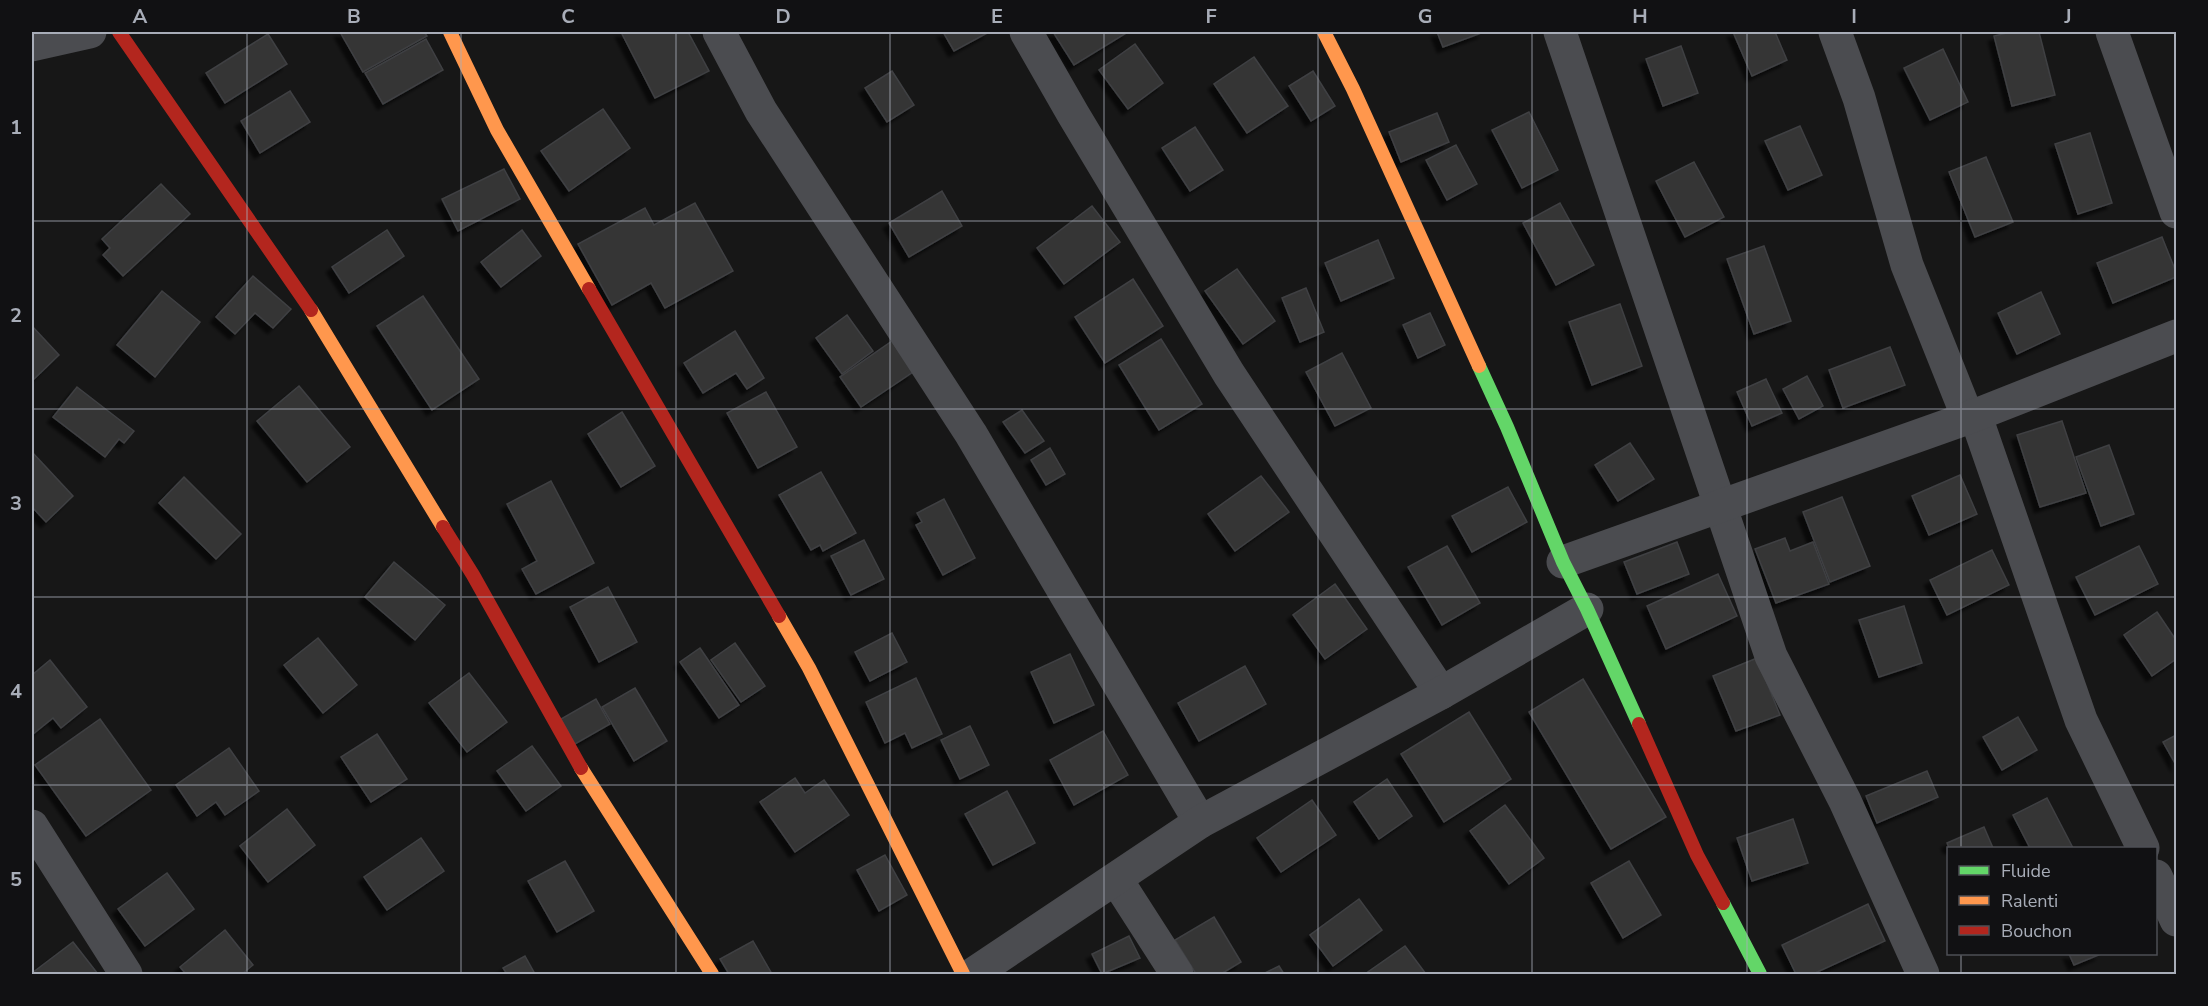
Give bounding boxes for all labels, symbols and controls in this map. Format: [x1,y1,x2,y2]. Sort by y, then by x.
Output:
text: A [133,3,148,30]
text: B [347,3,361,30]
text: C [561,3,575,30]
text: D [775,3,791,30]
text: E [991,3,1003,30]
text: F [1205,3,1217,30]
text: G [1418,3,1432,30]
text: H [1632,3,1648,30]
text: I [1851,3,1857,30]
text: J [2063,3,2072,30]
text: 1 [10,114,22,141]
text: 2 [10,302,22,329]
text: 3 [10,490,22,517]
text: 4 [10,678,22,705]
legend [1947,847,2157,955]
text: Fluide [2001,859,2051,883]
text: 5 [10,866,22,893]
text: Ralenti [2001,889,2058,913]
text: Bouchon [2001,919,2072,943]

